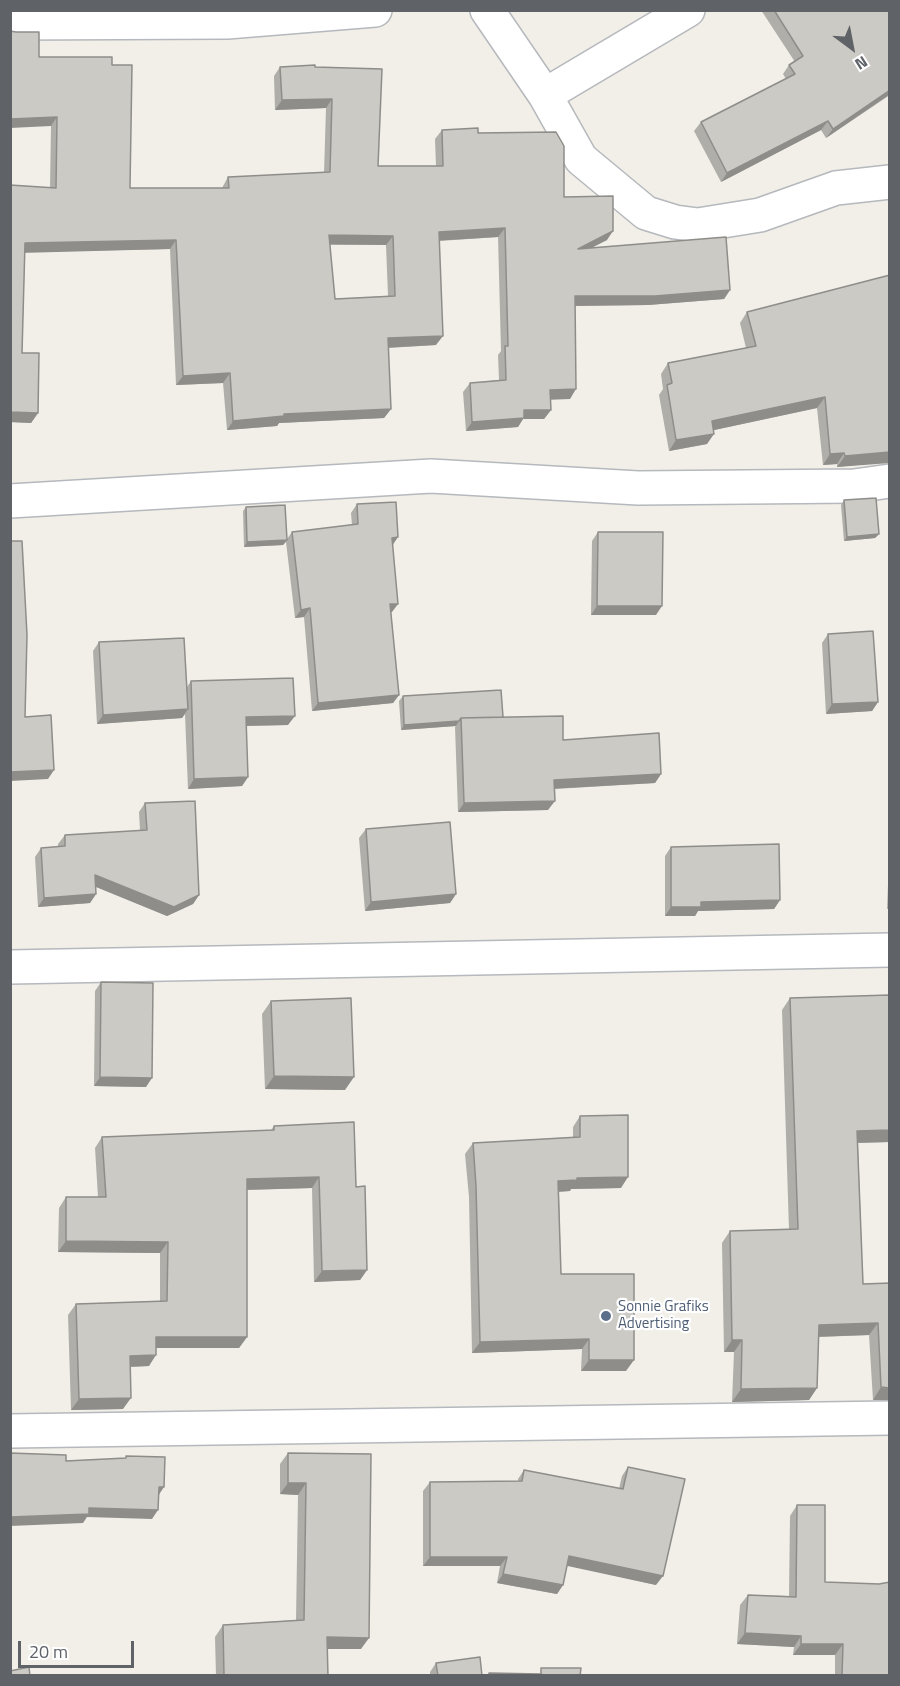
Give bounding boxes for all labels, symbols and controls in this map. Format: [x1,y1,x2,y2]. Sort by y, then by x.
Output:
north arrow [822,18,882,78]
text: N [850,50,873,76]
place label: Sonnie Grafiks Advertising [618,1298,709,1333]
marker: Sonnie Grafiks Advertising [599,1309,613,1323]
scale bar [21,1629,136,1667]
text: 20 m [29,1638,68,1665]

